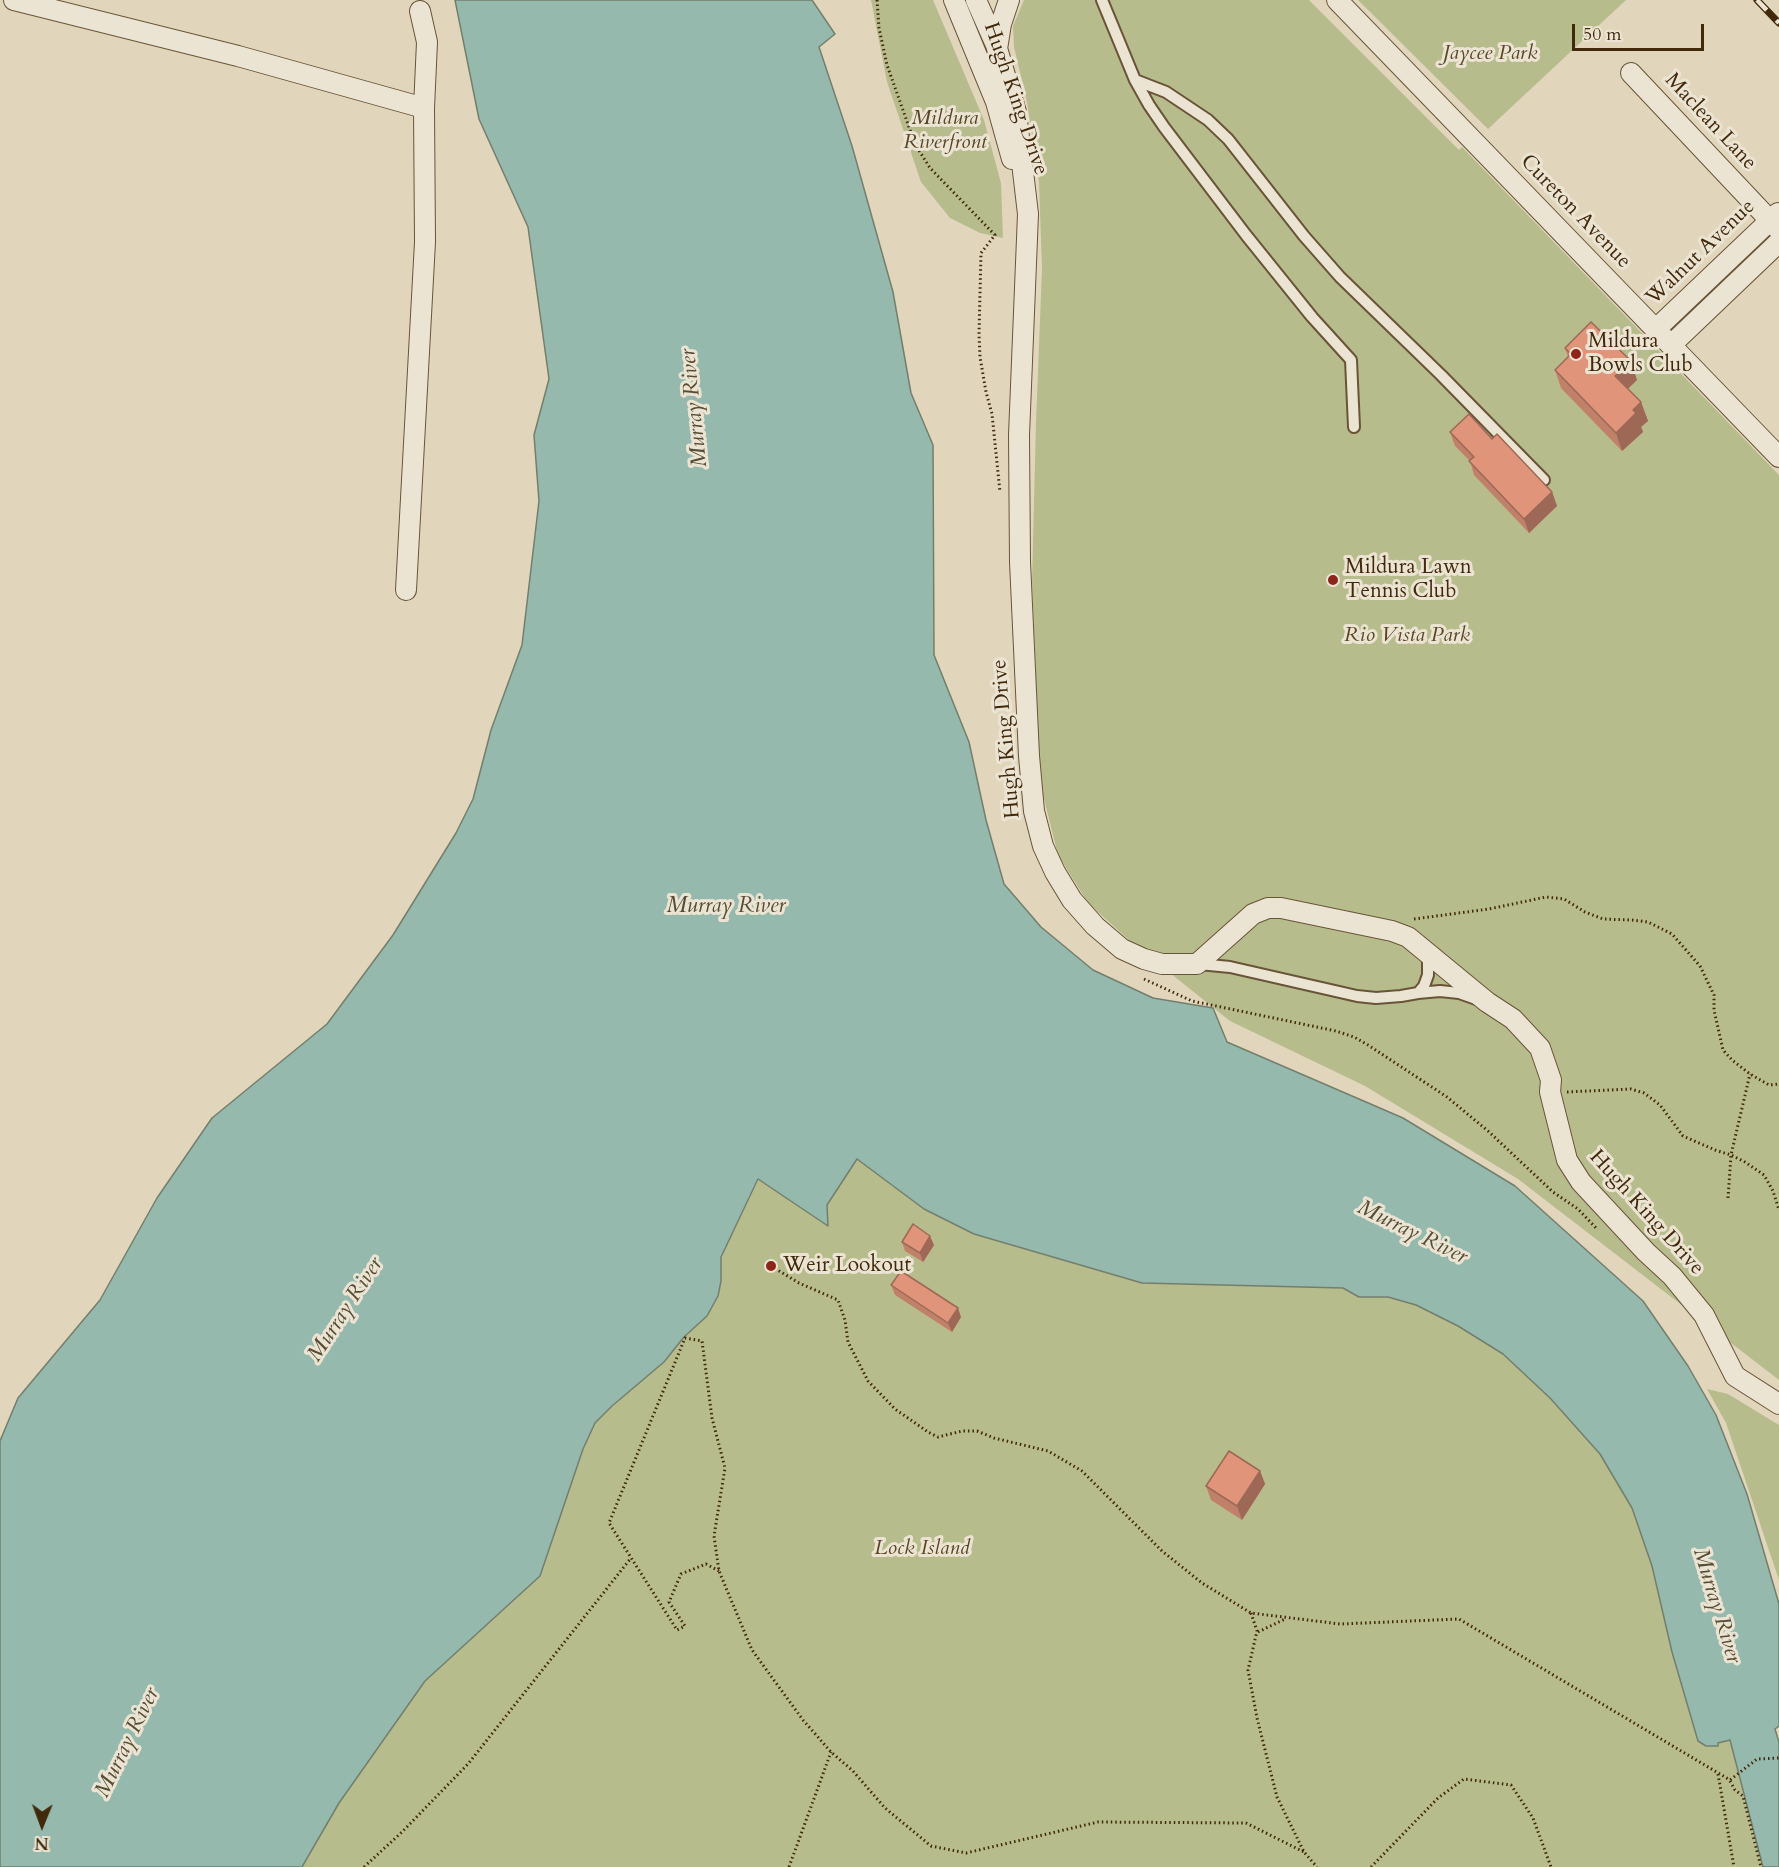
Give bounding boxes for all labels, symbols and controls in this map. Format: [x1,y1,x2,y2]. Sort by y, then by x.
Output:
scale bar [1575,12,1707,50]
street label: Hugh King Drive [977,19,1053,179]
text: 50 m [1583,22,1622,47]
park label: Jaycee Park [1443,41,1537,67]
street label: Maclean Lane [1659,68,1761,176]
park label: Mildura Riverfront [903,106,987,156]
street label: Cureton Avenue [1514,150,1636,274]
street label: Walnut Avenue [1641,195,1761,311]
place label: Mildura Bowls Club [1588,329,1693,379]
water label: Murray River [676,347,714,469]
marker: Mildura Bowls Club [1569,347,1583,361]
place label: Mildura Lawn Tennis Club [1345,555,1472,605]
marker: Mildura Lawn Tennis Club [1326,573,1340,587]
park label: Rio Vista Park [1344,623,1470,649]
street label: Hugh King Drive [987,658,1027,820]
water label: Murray River [666,894,786,920]
street label: Hugh King Drive [1583,1145,1709,1281]
water label: Murray River [1353,1195,1471,1271]
water label: Murray River [302,1253,390,1367]
place label: Weir Lookout [783,1253,911,1279]
marker: Weir Lookout [764,1259,778,1273]
park label: Lock Island [874,1536,970,1562]
water label: Murray River [1686,1545,1746,1667]
water label: Murray River [90,1684,166,1802]
north arrow [12,1795,72,1855]
text: N [35,1832,49,1854]

